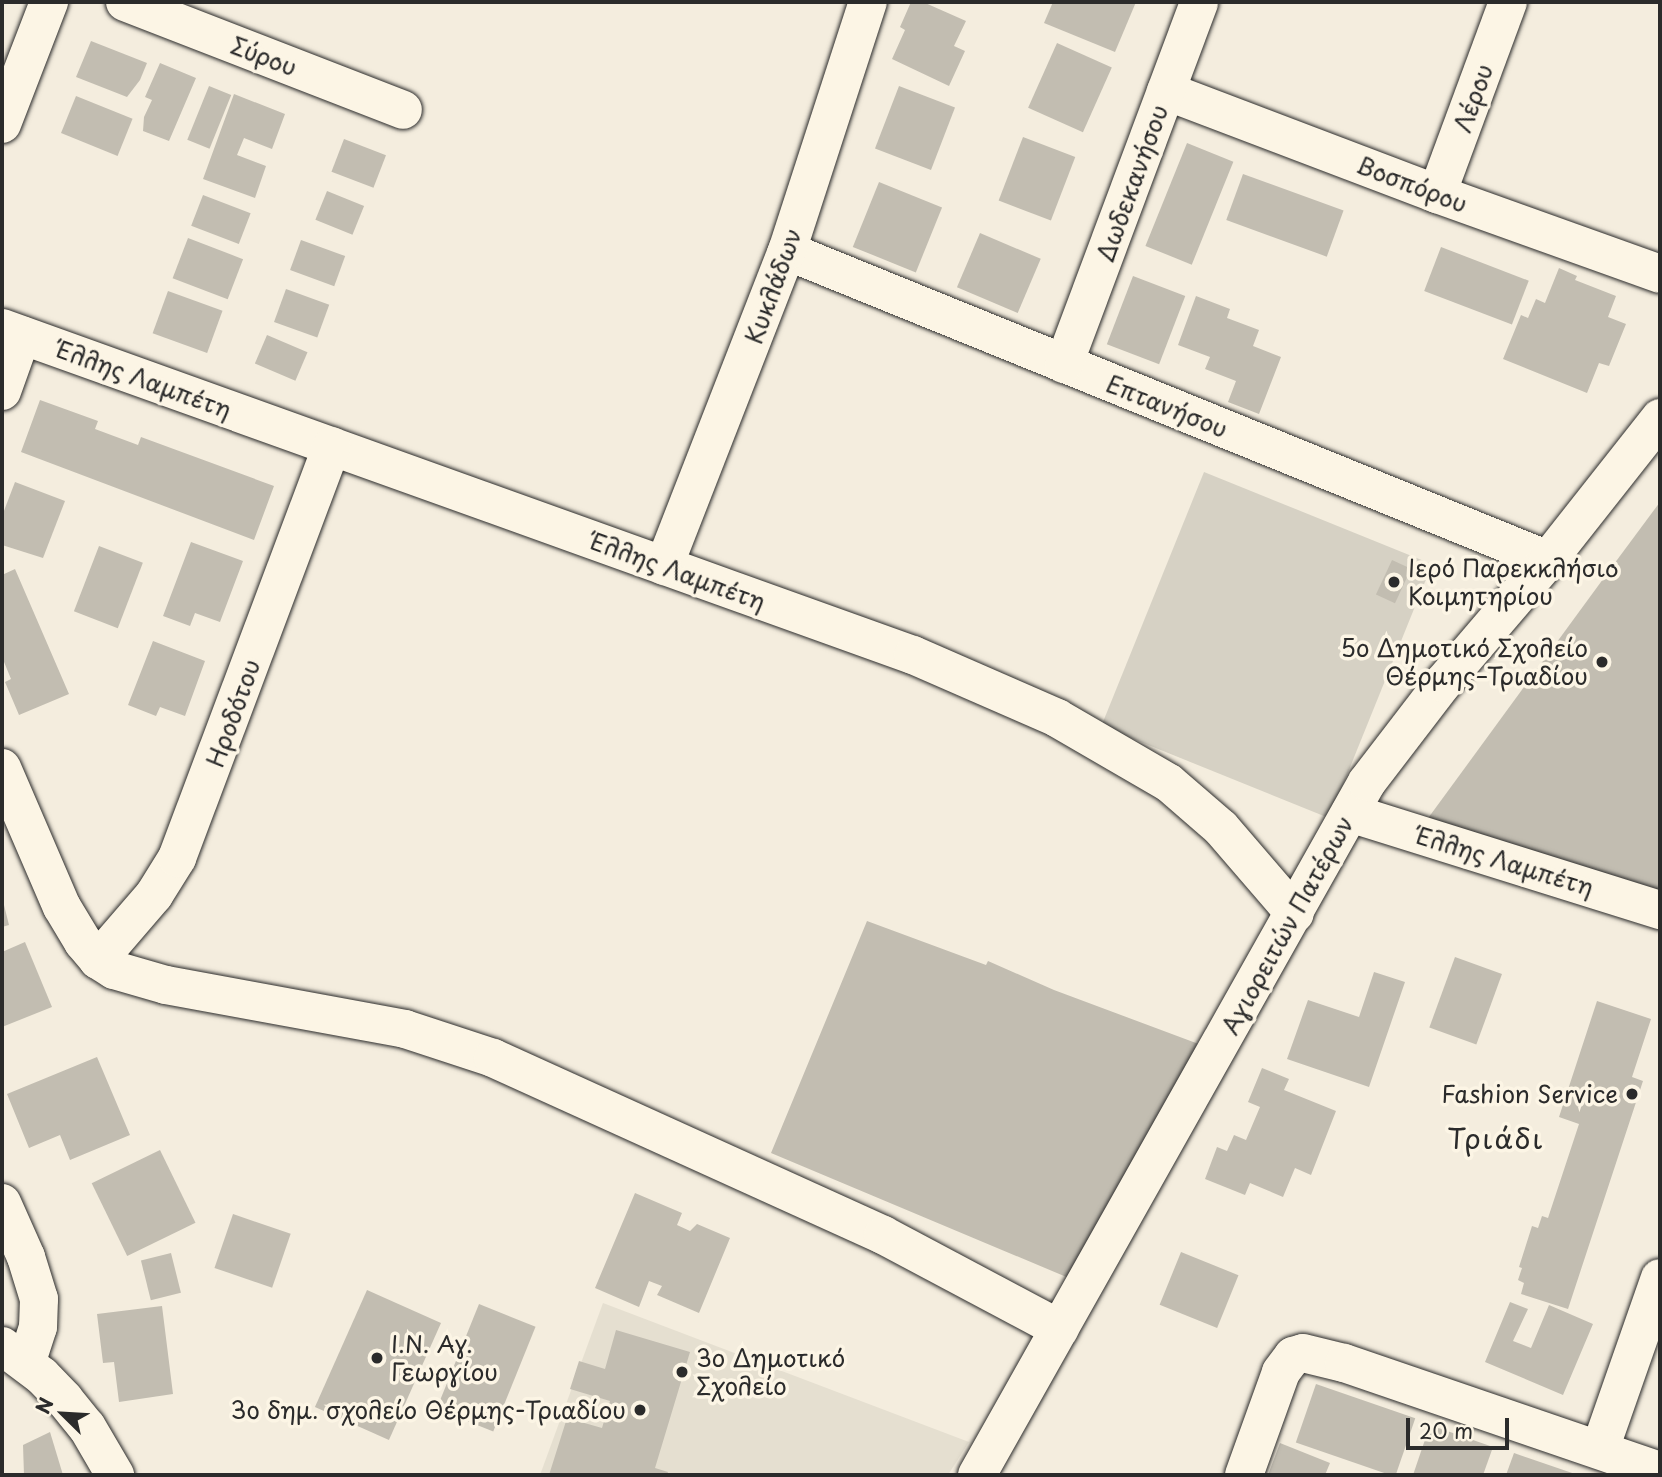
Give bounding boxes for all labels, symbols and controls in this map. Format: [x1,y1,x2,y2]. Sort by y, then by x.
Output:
street label: Σύρου [227,30,301,82]
street label: Λέρου [1447,60,1499,136]
street label: Δωδεκανήσου [1090,101,1174,265]
street label: Βοσπόρου [1353,150,1471,218]
street label: Κυκλάδων [739,224,807,348]
street label: Έλλης Λαμπέτη [52,334,236,424]
street label: Επτανήσου [1102,369,1232,443]
street label: Έλλης Λαμπέτη [586,526,770,616]
place label: Ιερό Παρεκκλήσιο Κοιμητηρίου [1408,554,1619,610]
marker: Ιερό Παρεκκλήσιο Κοιμητηρίου [1386,574,1402,590]
place label: 5ο Δημοτικό Σχολείο Θέρμης–Τριαδίου [1340,634,1588,690]
marker: 5ο Δημοτικό Σχολείο Θέρμης–Τριαδίου [1594,654,1610,670]
street label: Ηροδότου [200,655,266,771]
street label: Αγιορειτών Πατέρων [1215,811,1359,1039]
street label: Έλλης Λαμπέτη [1412,820,1598,902]
place label: Fashion Service [1442,1080,1618,1108]
marker: Fashion Service [1624,1086,1640,1102]
district label: Τριάδι [1448,1121,1544,1155]
place label: Ι.Ν. Αγ. Γεωργίου [391,1330,498,1386]
place label: 3ο Δημοτικό Σχολείο [696,1344,846,1400]
marker: Ι.Ν. Αγ. Γεωργίου [369,1350,385,1366]
marker: 3ο Δημοτικό Σχολείο [674,1364,690,1380]
north arrow [28,1379,98,1449]
text: N [28,1393,60,1418]
place label: 3ο δημ. σχολείο Θέρμης-Τριαδίου [229,1396,626,1424]
marker: 3ο δημ. σχολείο Θέρμης-Τριαδίου [632,1402,648,1418]
scale bar [1410,1404,1513,1448]
text: 20 m [1419,1414,1473,1446]

